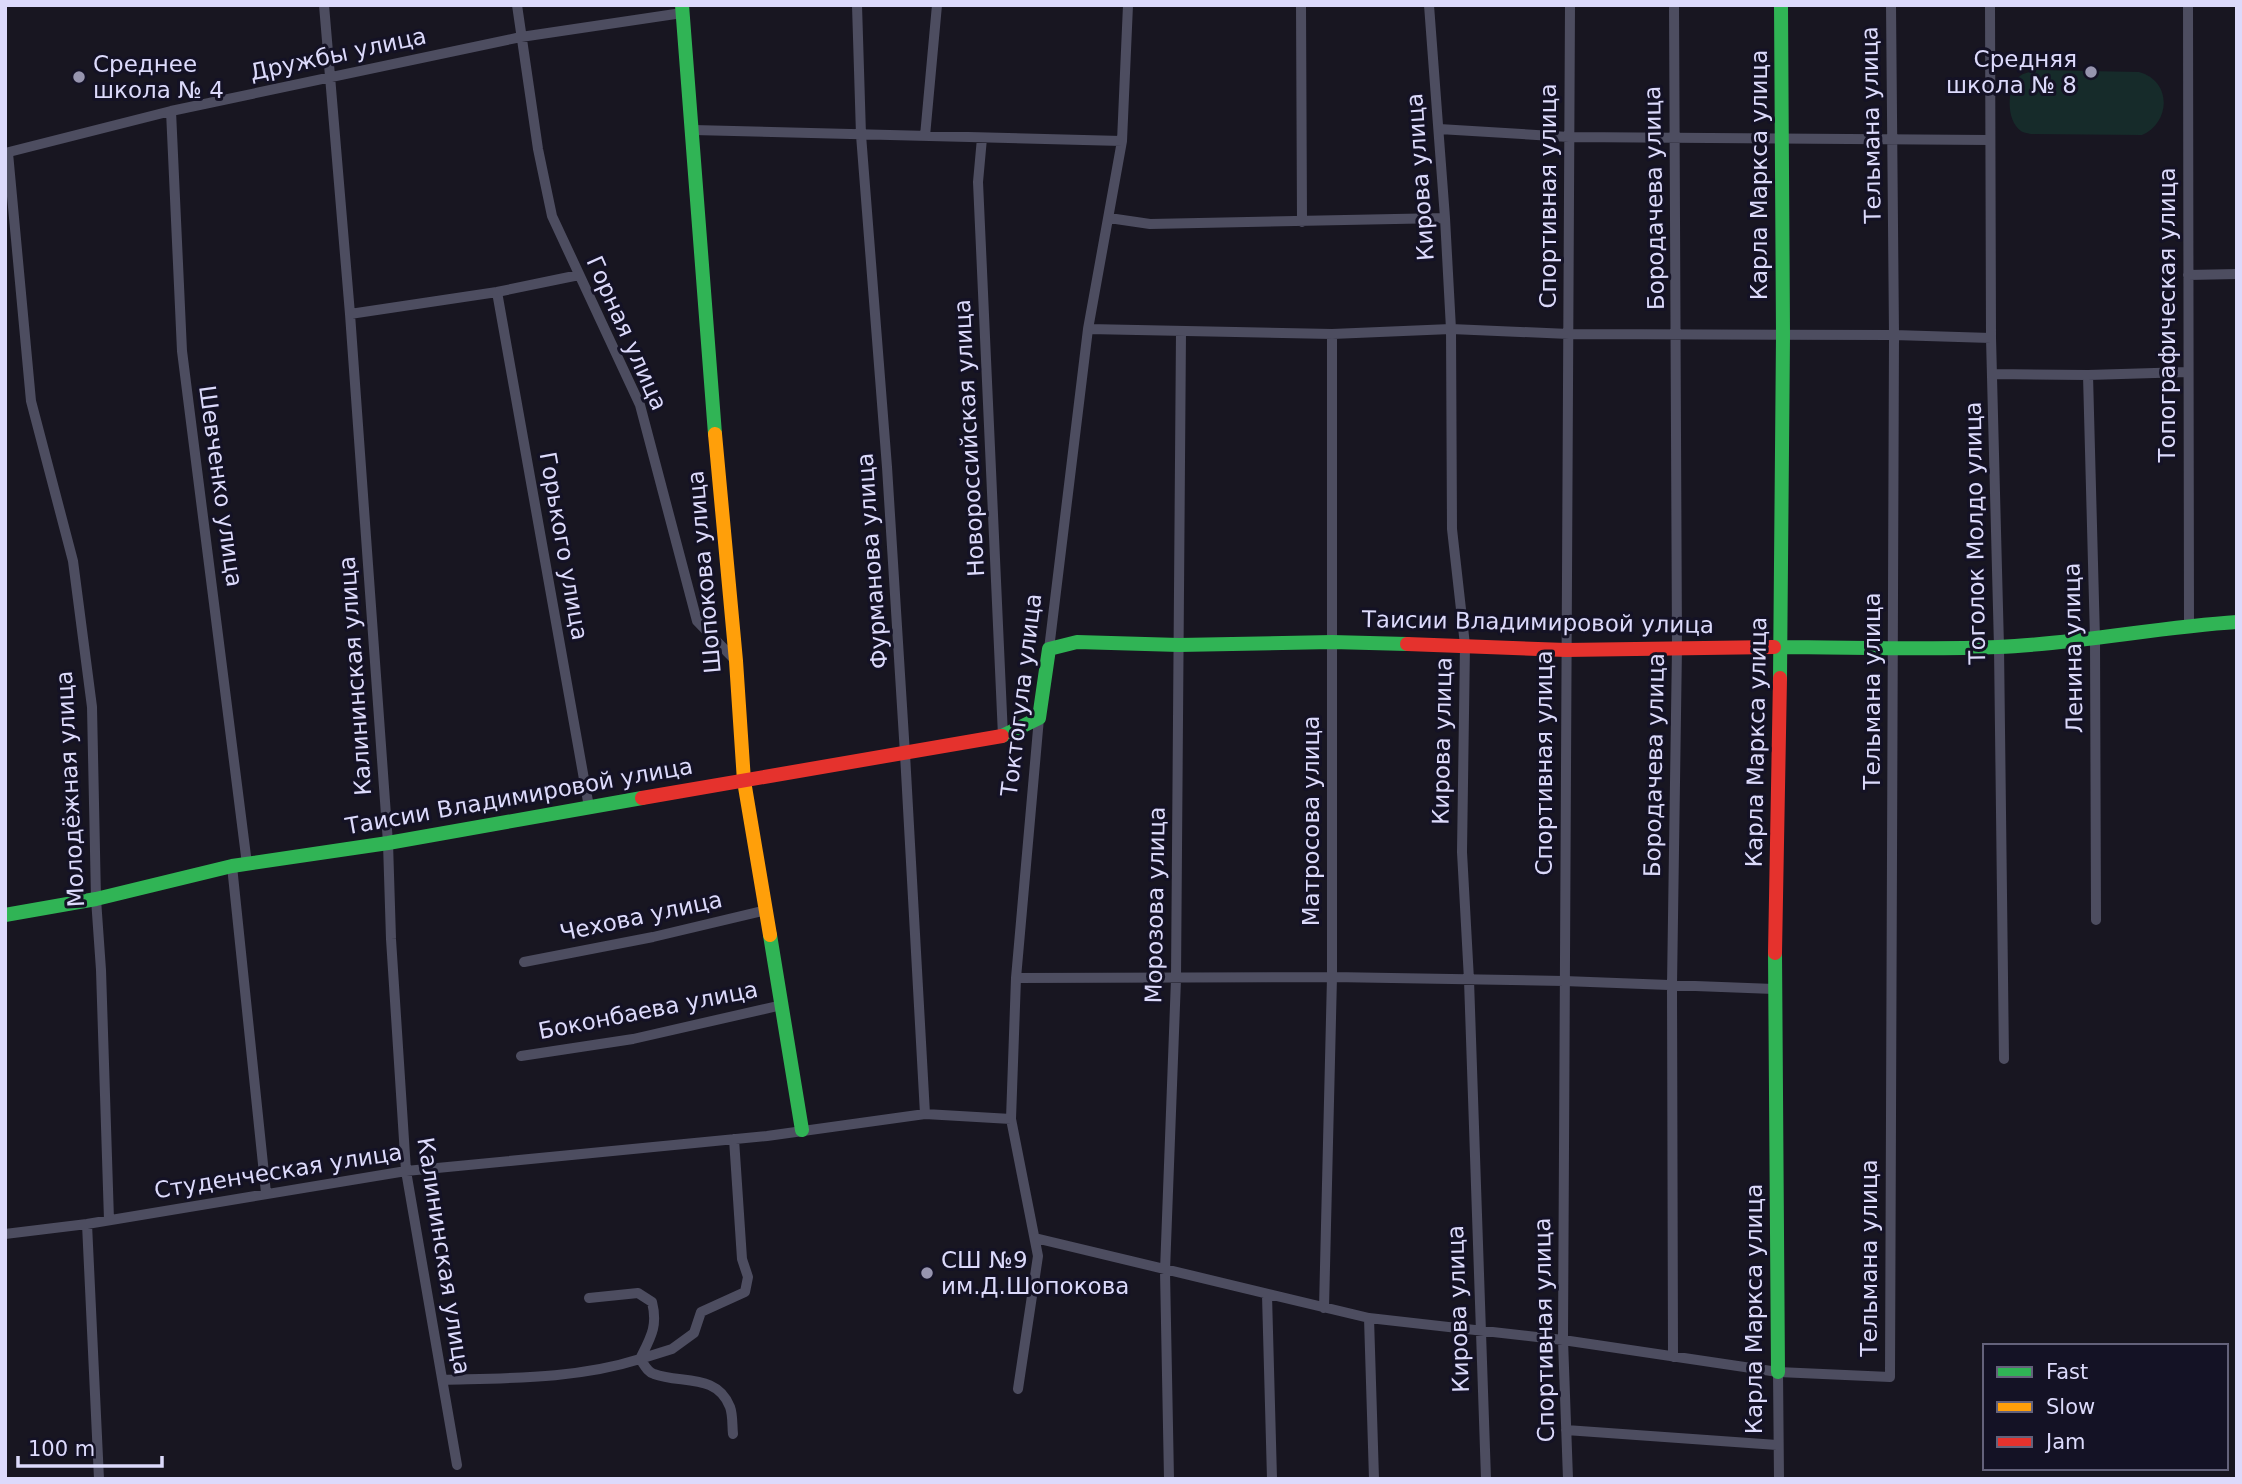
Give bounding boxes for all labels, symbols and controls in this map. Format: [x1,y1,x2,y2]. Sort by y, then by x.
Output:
street label: Дружбы улица [247,23,429,85]
street label: Тельмана улица [1856,26,1886,225]
place label: Средняя школа № 8 [1946,46,2077,98]
street label: Карла Маркса улица [1746,50,1772,300]
place label: Среднее школа № 4 [93,51,224,103]
marker: Средняя школа № 8 [2083,64,2099,80]
marker: Среднее школа № 4 [71,69,87,85]
street label: Спортивная улица [1535,84,1561,308]
street label: Бородачева улица [1639,86,1669,310]
street label: Кирова улица [1401,92,1439,262]
street label: Топографическая улица [2154,167,2180,464]
street label: Горная улица [581,252,673,414]
street label: Новороссийская улица [949,299,989,577]
street label: Шевченко улица [194,383,248,589]
street label: Тоголок Молдо улица [1960,401,1990,666]
street label: Горького улица [535,450,593,642]
street label: Фурманова улица [851,452,893,670]
street label: Шопокова улица [682,469,726,675]
street label: Калининская улица [334,555,376,797]
street label: Ленина улица [2059,562,2087,734]
street label: Токтогула улица [996,592,1046,799]
street label: Тельмана улица [1859,592,1885,791]
street label: Таисии Владимировой улица [1361,606,1714,638]
street label: Карла Маркса улица [1741,616,1771,868]
street label: Спортивная улица [1531,651,1557,875]
street label: Бородачева улица [1639,653,1669,877]
street label: Кирова улица [1428,657,1456,825]
street label: Молодёжная улица [51,670,89,908]
street label: Матросова улица [1298,716,1324,926]
street label: Таисии Владимировой улица [342,753,695,840]
street label: Морозова улица [1140,806,1170,1004]
street label: Чехова улица [557,886,725,946]
street label: Боконбаева улица [536,976,760,1044]
street label: Калининская улица [412,1135,476,1377]
street label: Студенческая улица [152,1139,404,1203]
street label: Тельмана улица [1856,1159,1882,1358]
street label: Карла Маркса улица [1741,1184,1767,1434]
street label: Спортивная улица [1529,1217,1559,1443]
street label: Кирова улица [1442,1225,1474,1393]
place label: СШ №9 им.Д.Шопокова [941,1247,1129,1299]
marker: СШ №9 им.Д.Шопокова [919,1265,935,1281]
legend [1983,1344,2228,1470]
text: Fast [2046,1360,2088,1384]
text: Slow [2046,1395,2095,1419]
scale bar [18,1424,161,1468]
text: Jam [2044,1430,2086,1454]
text: 100 m [28,1437,95,1461]

